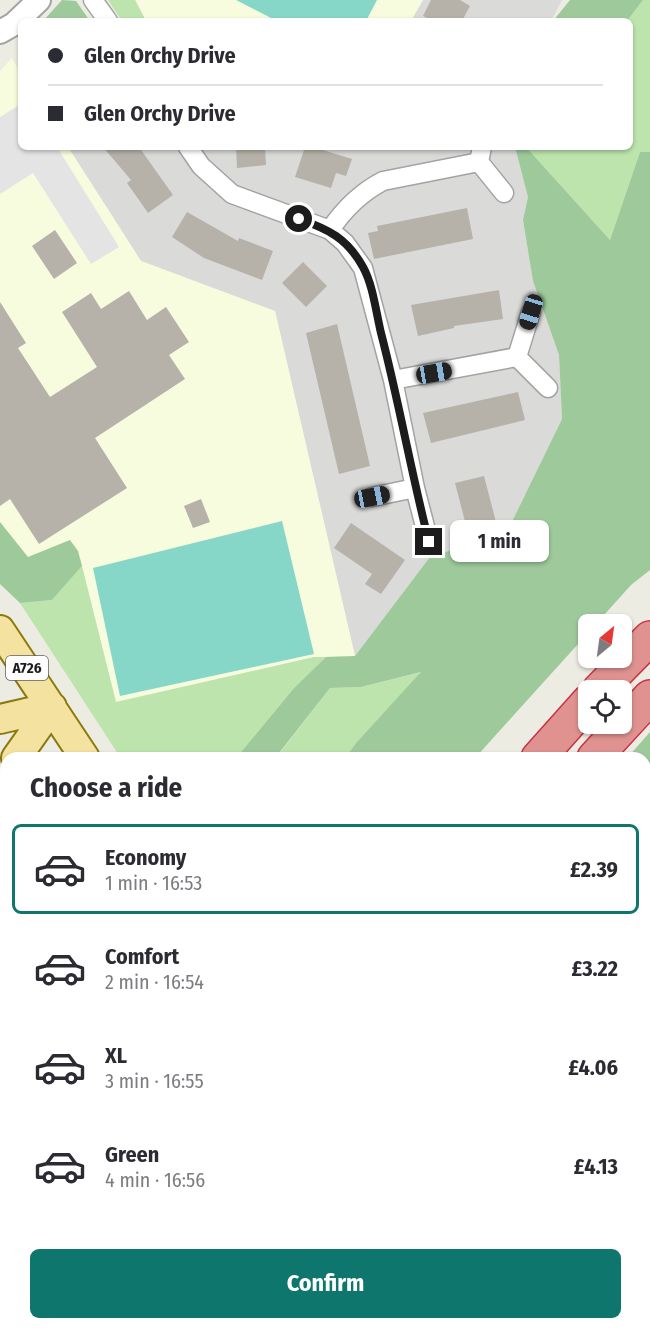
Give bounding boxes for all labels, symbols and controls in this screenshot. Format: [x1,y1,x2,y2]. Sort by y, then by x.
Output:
text: Glen Orchy Drive [84,42,236,69]
text: Glen Orchy Drive [84,100,236,127]
route start [285,205,312,232]
car [517,292,545,332]
car [415,361,453,385]
car [353,485,391,509]
callout: 1 min [450,521,549,563]
route end [415,528,442,555]
text: 1 min [478,529,521,553]
north arrow [578,614,632,668]
map controls [578,614,632,734]
road number: A726 [6,656,48,680]
button: locate [578,680,632,734]
text: Choose a ride [30,772,182,804]
icon: car [33,842,87,896]
text: Economy [105,844,186,871]
text: £2.39 [570,856,618,883]
text: 1 min · 16:53 [105,871,202,895]
icon: car [33,941,87,995]
text: Comfort [105,943,179,970]
text: £3.22 [571,955,618,982]
text: 2 min · 16:54 [105,970,204,994]
icon: car [33,1040,87,1094]
text: XL [105,1042,127,1069]
text: £4.06 [568,1054,618,1081]
text: 3 min · 16:55 [105,1069,204,1093]
icon: car [33,1139,87,1193]
text: Green [105,1141,159,1168]
text: £4.13 [574,1153,618,1180]
text: 4 min · 16:56 [105,1168,205,1192]
button: Confirm [30,1249,621,1318]

